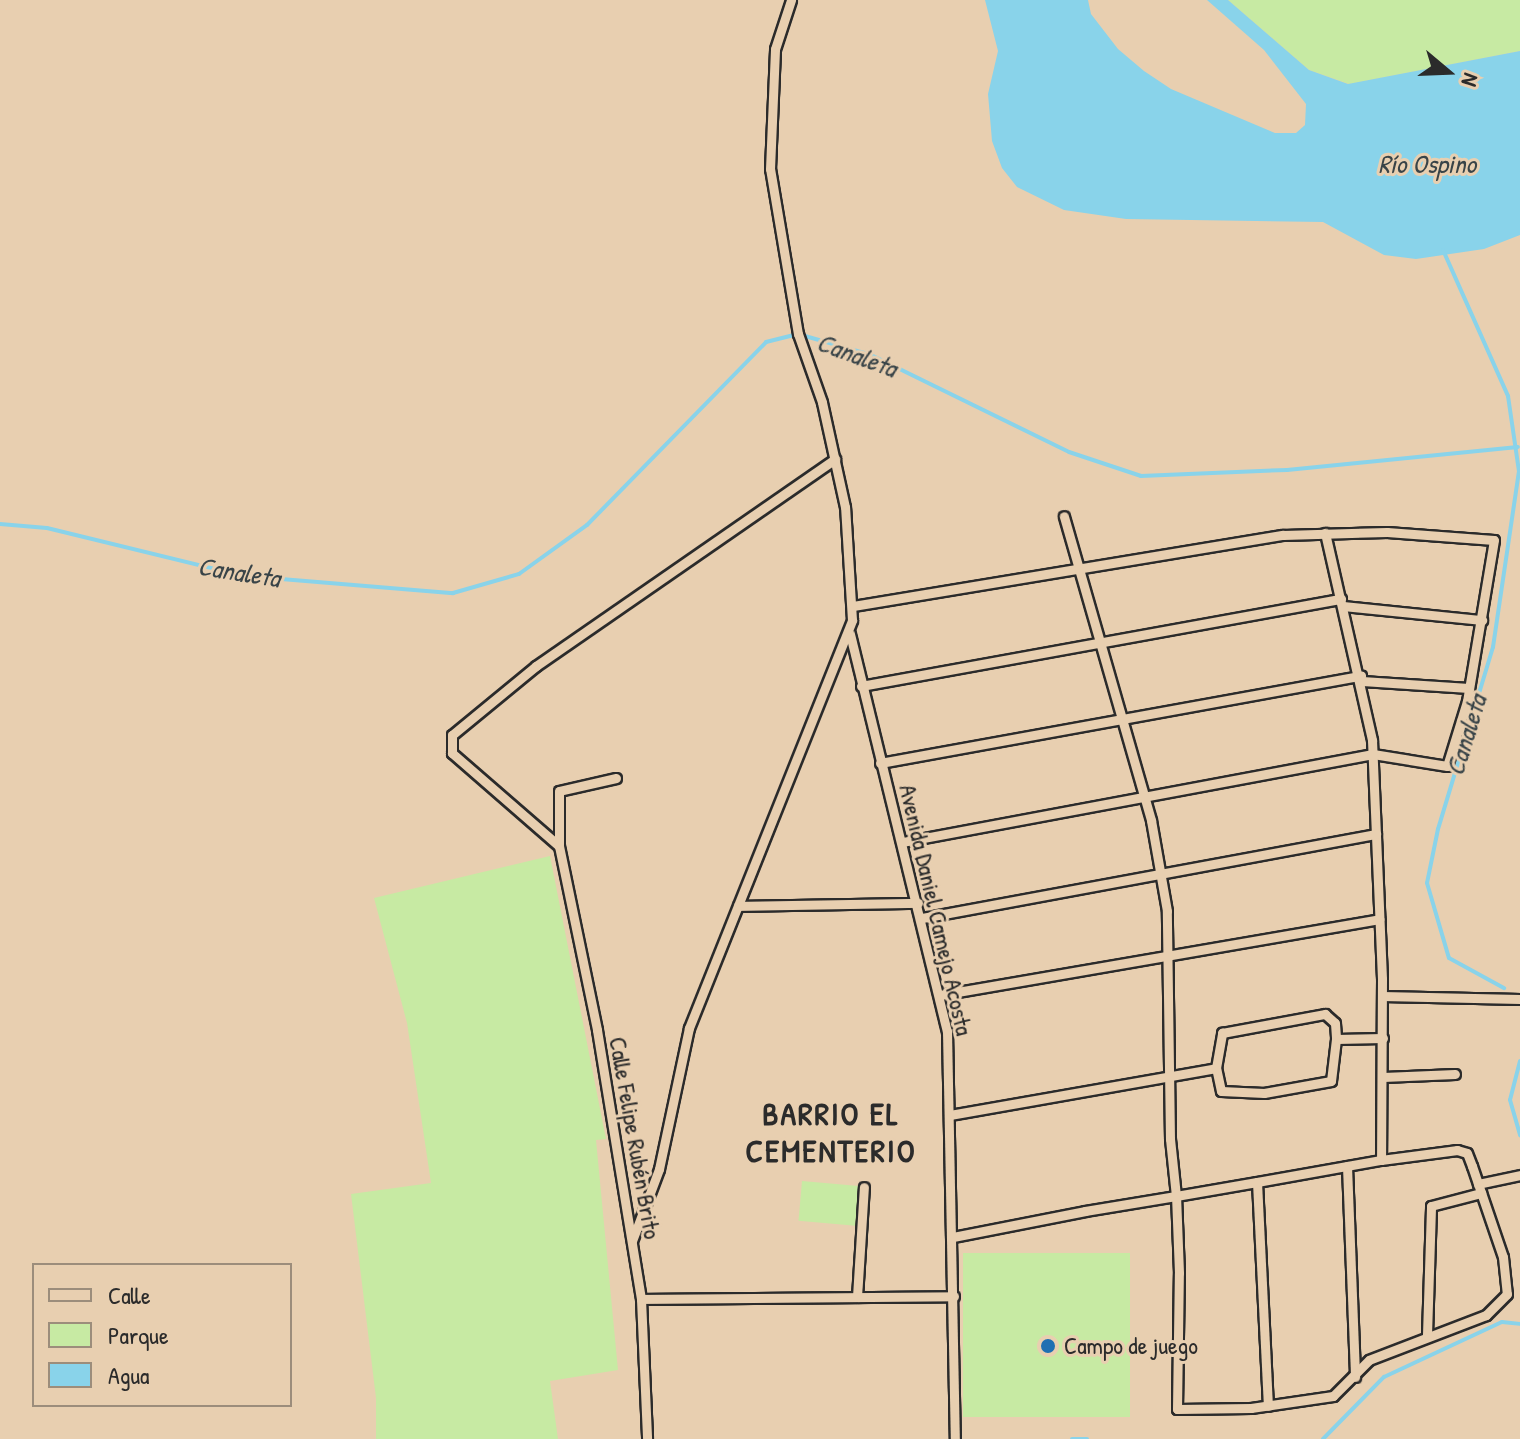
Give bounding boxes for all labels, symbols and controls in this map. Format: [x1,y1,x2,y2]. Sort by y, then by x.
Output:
north arrow [1408,32,1488,112]
text: N [1455,69,1487,90]
water label: Río Ospino [1378,148,1476,180]
water label: Canaleta [813,326,901,384]
water label: Canaleta [196,550,282,594]
water label: Canaleta [1439,691,1493,779]
street label: Avenida Daniel Camejo Acosta [893,782,979,1038]
street label: Calle Felipe Rubén Brito [603,1035,667,1241]
district label: BARRIO EL CEMENTERIO [746,1096,916,1171]
legend [32,1263,292,1407]
text: Calle [108,1279,150,1311]
text: Parque [108,1319,168,1351]
place label: Campo de juego [1064,1332,1198,1360]
marker: Campo de juego [1039,1337,1057,1355]
text: Agua [108,1359,149,1391]

